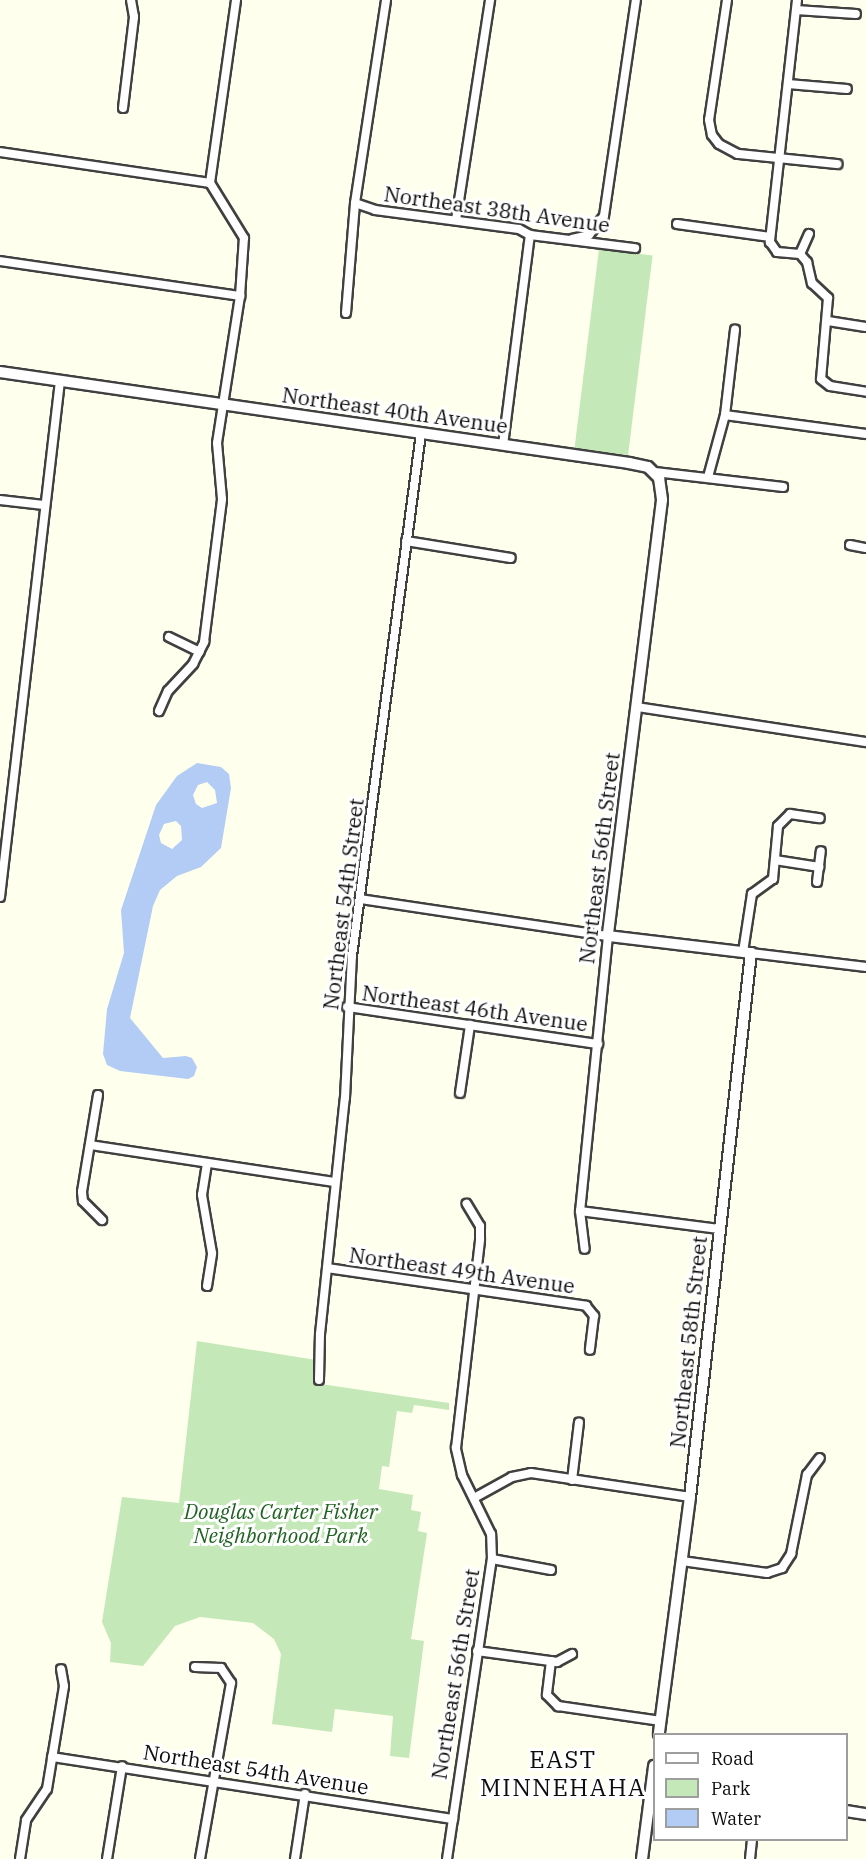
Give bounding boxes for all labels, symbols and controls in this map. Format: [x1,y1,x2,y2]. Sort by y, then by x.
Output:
street label: Northeast 38th Avenue [382,181,612,237]
street label: Northeast 40th Avenue [280,382,510,438]
street label: Northeast 56th Street [574,751,624,965]
street label: Northeast 54th Street [318,797,368,1011]
street label: Northeast 46th Avenue [360,980,590,1036]
street label: Northeast 58th Street [664,1235,712,1449]
street label: Northeast 49th Avenue [347,1242,577,1298]
park label: Douglas Carter Fisher Neighborhood Park [184,1498,378,1548]
street label: Northeast 56th Street [426,1567,484,1781]
legend [653,1733,848,1841]
street label: Northeast 54th Avenue [142,1739,370,1799]
district label: EAST MINNEHAHA [480,1746,646,1802]
text: Road [711,1747,754,1770]
text: Park [711,1777,750,1800]
text: Water [711,1807,761,1830]

